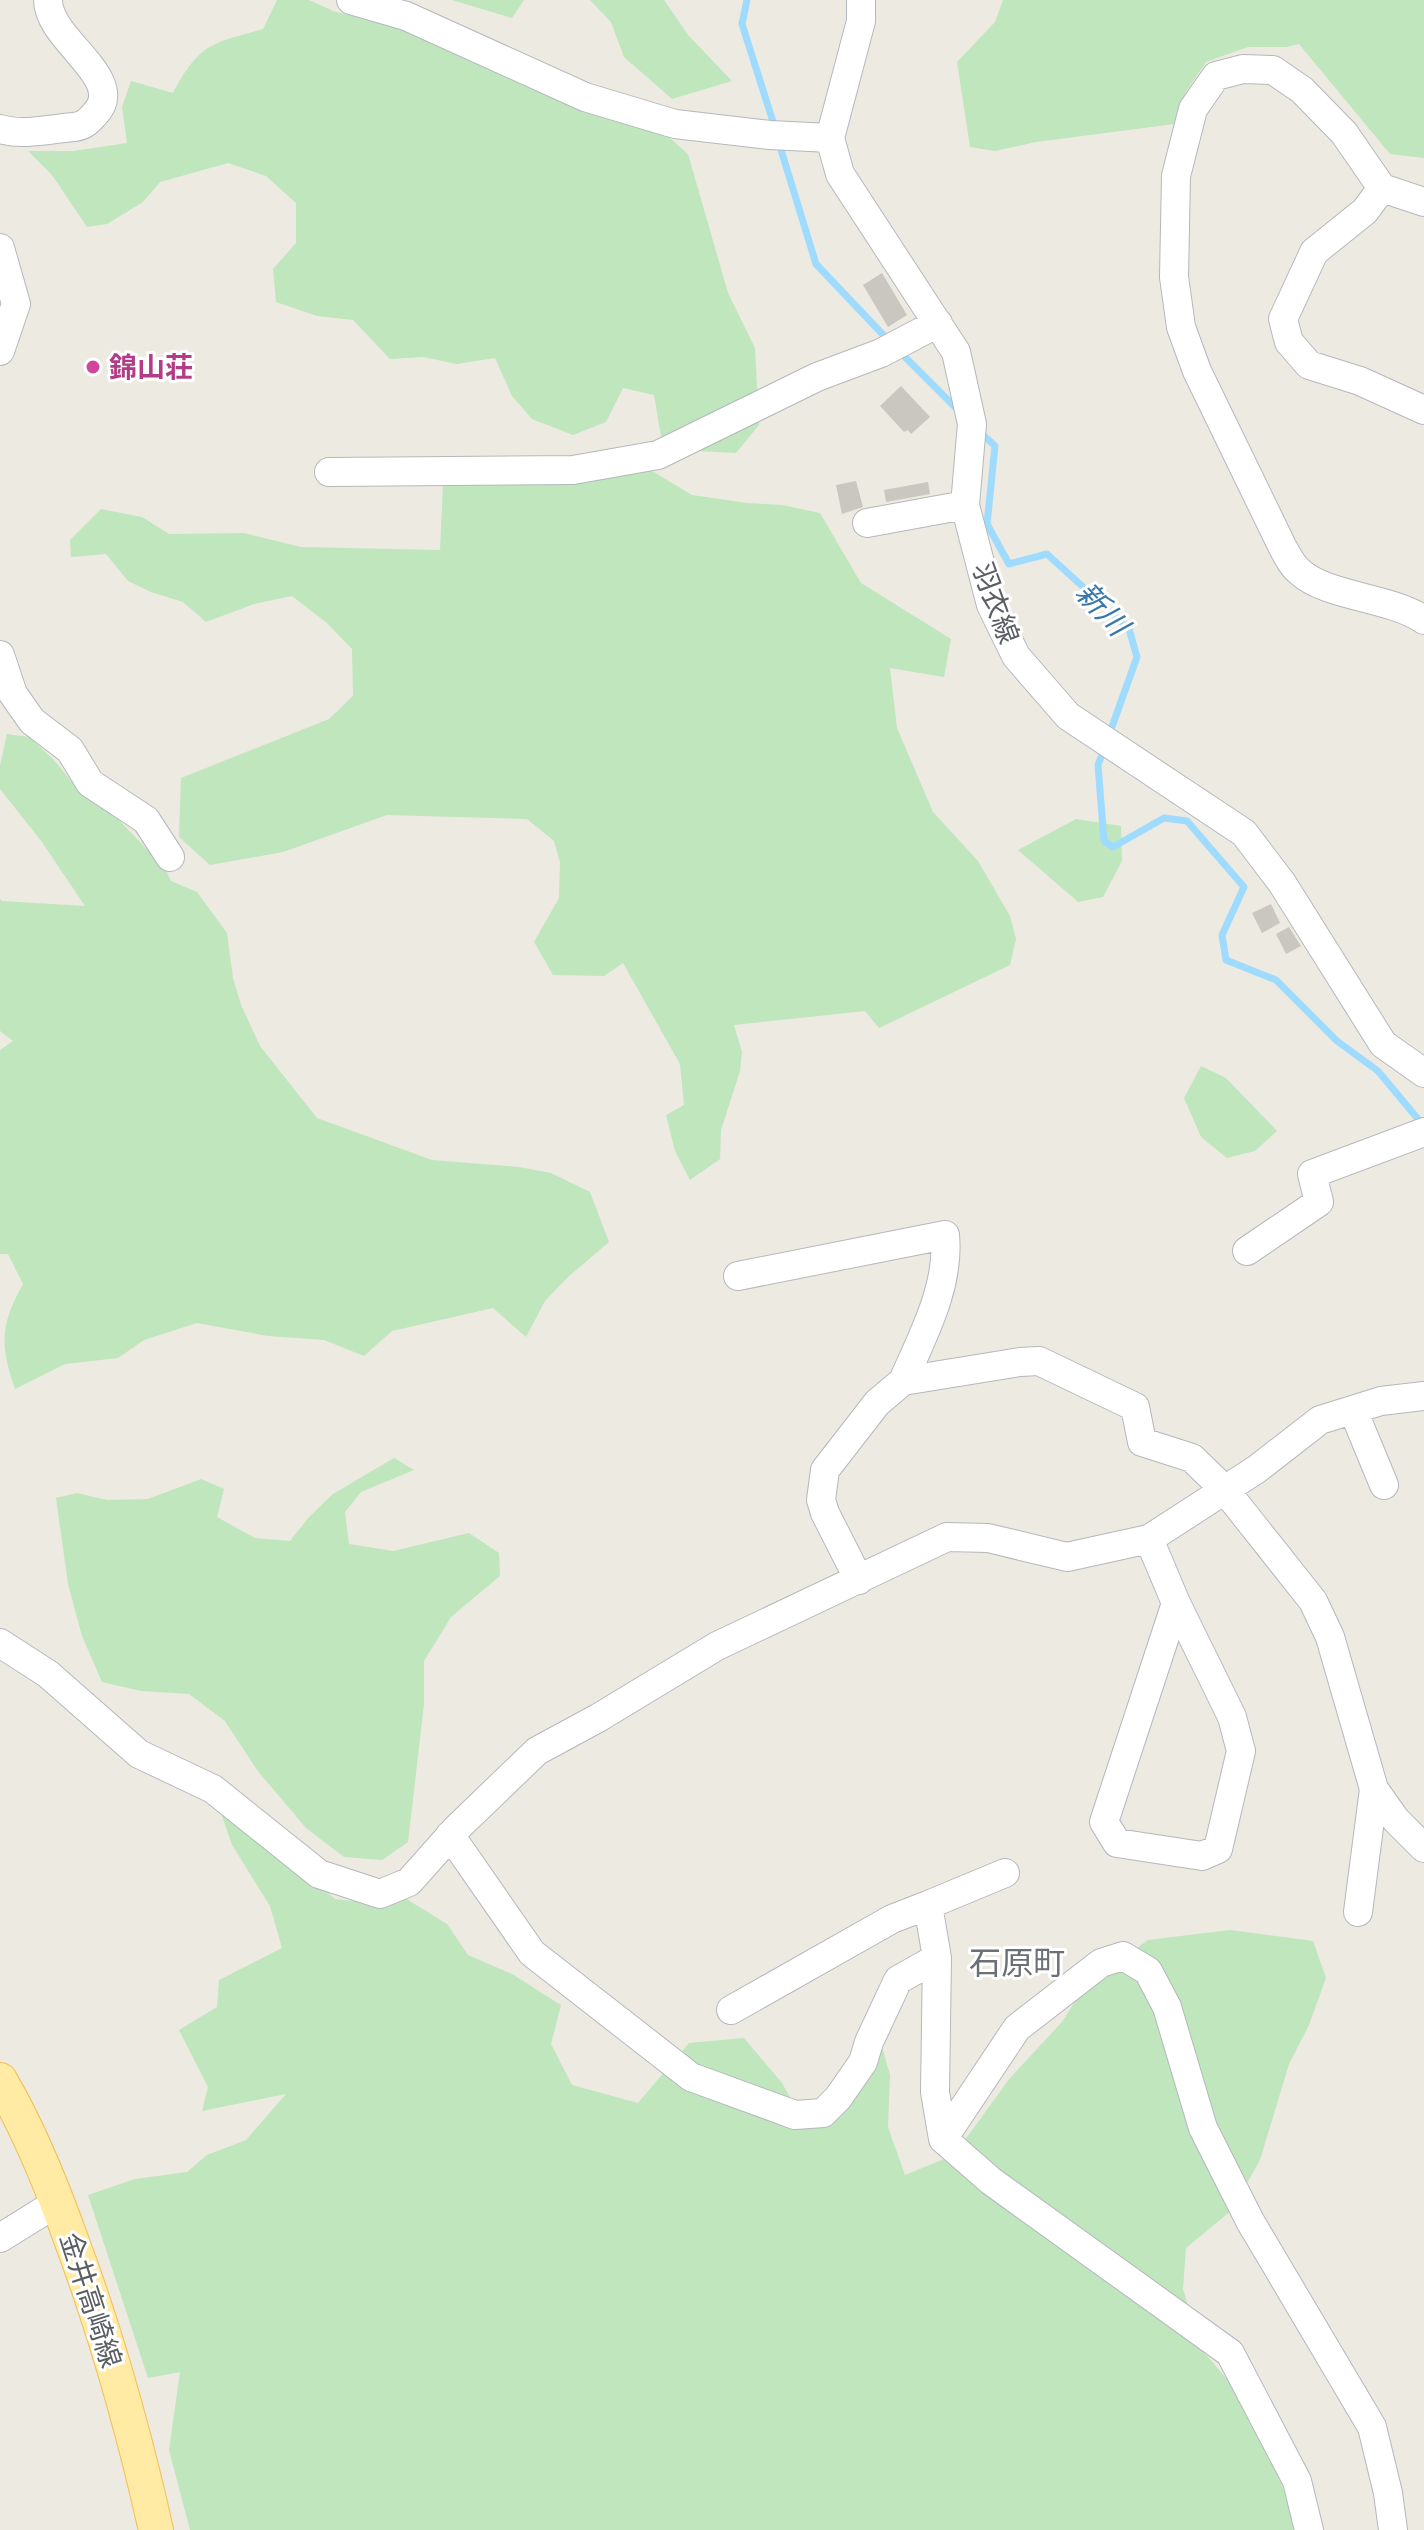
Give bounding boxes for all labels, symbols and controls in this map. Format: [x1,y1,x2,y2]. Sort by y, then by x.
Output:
place label: 錦山荘 [109,349,193,383]
marker: 錦山荘 [84,358,102,376]
street label: 羽衣線 [967,557,1027,648]
water label: 新川 [1070,573,1139,644]
district label: 石原町 [969,1942,1065,1980]
street label: 金井高崎線 [54,2228,130,2372]

